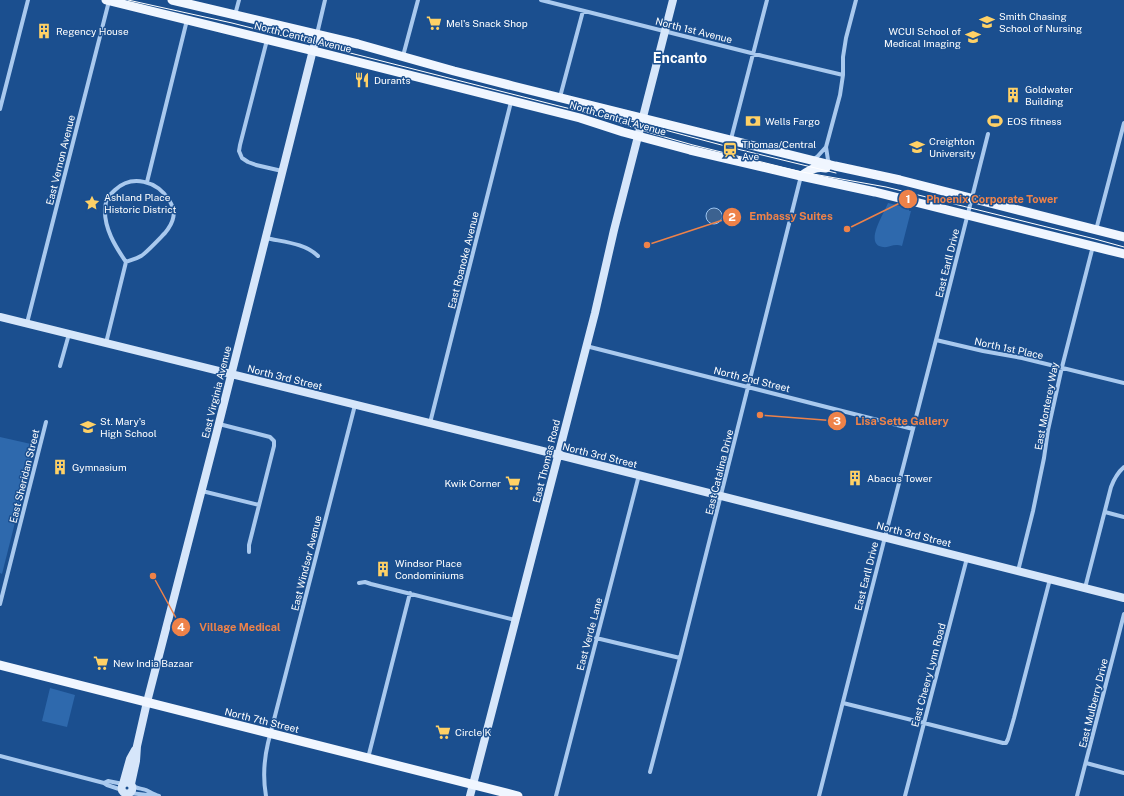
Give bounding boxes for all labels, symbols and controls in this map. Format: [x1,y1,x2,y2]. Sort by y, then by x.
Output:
place label: Smith Chasing School of Nursing [999,10,1082,34]
school or university icon: Smith Chasing School of Nursing [978,13,996,31]
supermarket icon: Mel's Snack Shop [425,14,443,32]
street label: North 1st Avenue [654,15,734,45]
place label: Mel's Snack Shop [446,17,528,29]
street label: North Central Avenue [253,19,353,55]
building icon: Regency House [35,22,53,40]
place label: Regency House [56,25,129,37]
place label: WCUI School of Medical Imaging [884,25,961,49]
school or university icon: WCUI School of Medical Imaging [964,28,982,46]
district label: Encanto [653,50,707,66]
restaurant icon: Durants [353,71,371,89]
place label: Durants [374,74,411,86]
place label: Goldwater Building [1025,83,1073,107]
building icon: Goldwater Building [1004,86,1022,104]
street label: North Central Avenue [568,98,668,138]
bank icon: Wells Fargo [744,112,762,130]
sports icon: EOS fitness [986,112,1004,130]
street label: East Vernon Avenue [43,113,77,206]
place label: Wells Fargo [765,115,820,127]
place label: EOS fitness [1007,115,1061,127]
place label: Creighton University [929,135,976,159]
place label: Thomas/Central Ave [742,138,816,162]
school or university icon: Creighton University [908,138,926,156]
station icon: Thomas/Central Ave [721,141,739,159]
callout: Phoenix Corporate Tower [898,187,1066,210]
place label: Ashland Place Historic District [104,191,177,215]
text: 1 [905,192,911,206]
text: Phoenix Corporate Tower [926,193,1058,205]
place icon: Ashland Place Historic District [83,194,101,212]
callout: Embassy Suites [722,205,841,228]
street label: East Roanoke Avenue [445,210,481,310]
text: 2 [728,210,736,224]
text: Embassy Suites [749,210,833,222]
street label: East Earll Drive [933,227,961,299]
street label: North 1st Place [973,335,1045,361]
street label: East Virginia Avenue [199,344,233,440]
street label: East Monterey Way [1032,361,1061,451]
street label: North 3rd Street [246,362,324,392]
street label: North 2nd Street [713,364,792,394]
callout: Lisa Sette Gallery [827,409,957,432]
text: 3 [833,414,841,428]
place label: St. Mary's High School [100,415,157,439]
text: Lisa Sette Gallery [855,415,950,427]
school or university icon: St. Mary's High School [79,418,97,436]
street label: East Thomas Road [530,418,562,504]
street label: East Sheridan Street [7,428,41,524]
street label: East Catalina Drive [703,428,735,516]
street label: North 3rd Street [561,440,639,470]
building icon: Gymnasium [51,458,69,476]
place label: Gymnasium [72,461,127,473]
building icon: Abacus Tower [846,469,864,487]
place label: Abacus Tower [867,472,932,484]
supermarket icon: Kwik Corner [504,474,522,492]
place label: Kwik Corner [444,477,501,489]
street label: East Windsor Avenue [288,514,324,612]
street label: North 3rd Street [875,519,953,549]
street label: East Earll Drive [852,540,880,612]
place label: Windsor Place Condominiums [395,557,464,581]
building icon: Windsor Place Condominiums [374,560,392,578]
street label: East Verde Lane [573,596,605,672]
callout: Village Medical [171,615,288,638]
text: 4 [177,620,185,634]
text: Village Medical [199,621,281,633]
street label: East Cheery Lynn Road [908,622,948,728]
supermarket icon: New India Bazaar [92,654,110,672]
place label: New India Bazaar [113,657,193,669]
street label: East Mulberry Drive [1076,657,1110,749]
street label: North 7th Street [224,705,301,735]
supermarket icon: Circle K [434,723,452,741]
place label: Circle K [455,726,491,738]

